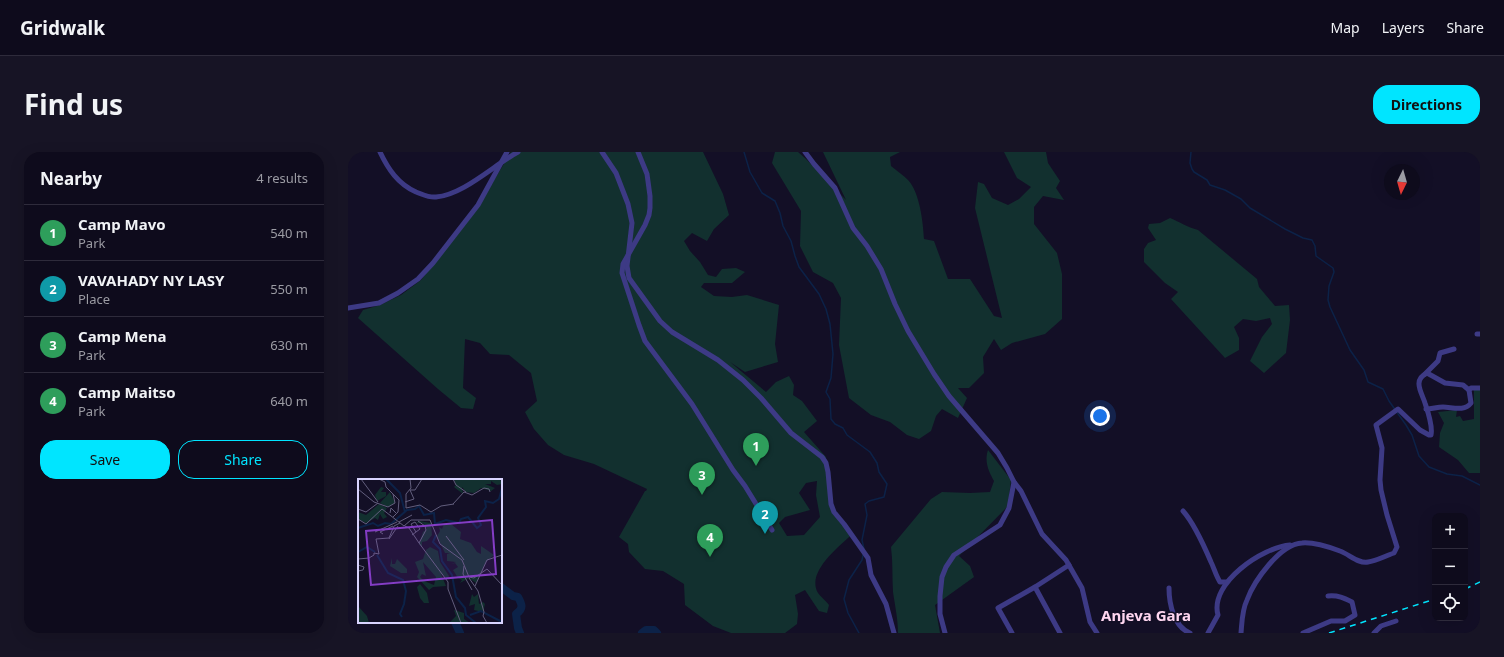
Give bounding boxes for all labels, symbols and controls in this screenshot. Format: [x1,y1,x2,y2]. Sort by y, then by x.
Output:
text: Gridwalk [20,15,105,41]
text: Map [1331,18,1360,37]
text: Layers [1382,18,1424,37]
text: Share [1446,18,1484,37]
text: Find us [24,85,123,123]
button: Directions [1373,85,1480,124]
north arrow [1384,164,1420,200]
text: Nearby [40,167,102,190]
text: 4 results [256,169,308,187]
text: Camp Mavo [78,214,166,234]
text: 1 [49,224,57,242]
text: 540 m [270,224,308,242]
text: Park [78,234,105,252]
text: VAVAHADY NY LASY [78,270,224,290]
text: 2 [49,280,57,298]
text: 550 m [270,280,308,298]
text: Place [78,290,110,308]
text: Camp Mena [78,326,166,346]
text: 3 [49,336,57,354]
text: 630 m [270,336,308,354]
text: Park [78,346,105,364]
text: Camp Maitso [78,382,176,402]
text: 4 [49,392,57,410]
text: 640 m [270,392,308,410]
text: Park [78,402,105,420]
your location [1090,406,1110,426]
pin: 1 [743,433,769,466]
button: Save [40,440,170,479]
button: Share [178,440,308,479]
pin: 3 [689,462,715,495]
inset map [358,479,502,623]
pin: 2 [752,501,778,534]
map controls [1432,513,1468,621]
button: + [1432,513,1468,549]
pin: 4 [697,524,723,557]
button: − [1432,549,1468,585]
button: locate [1432,585,1468,621]
district label: Anjeva Gara [1101,605,1191,625]

